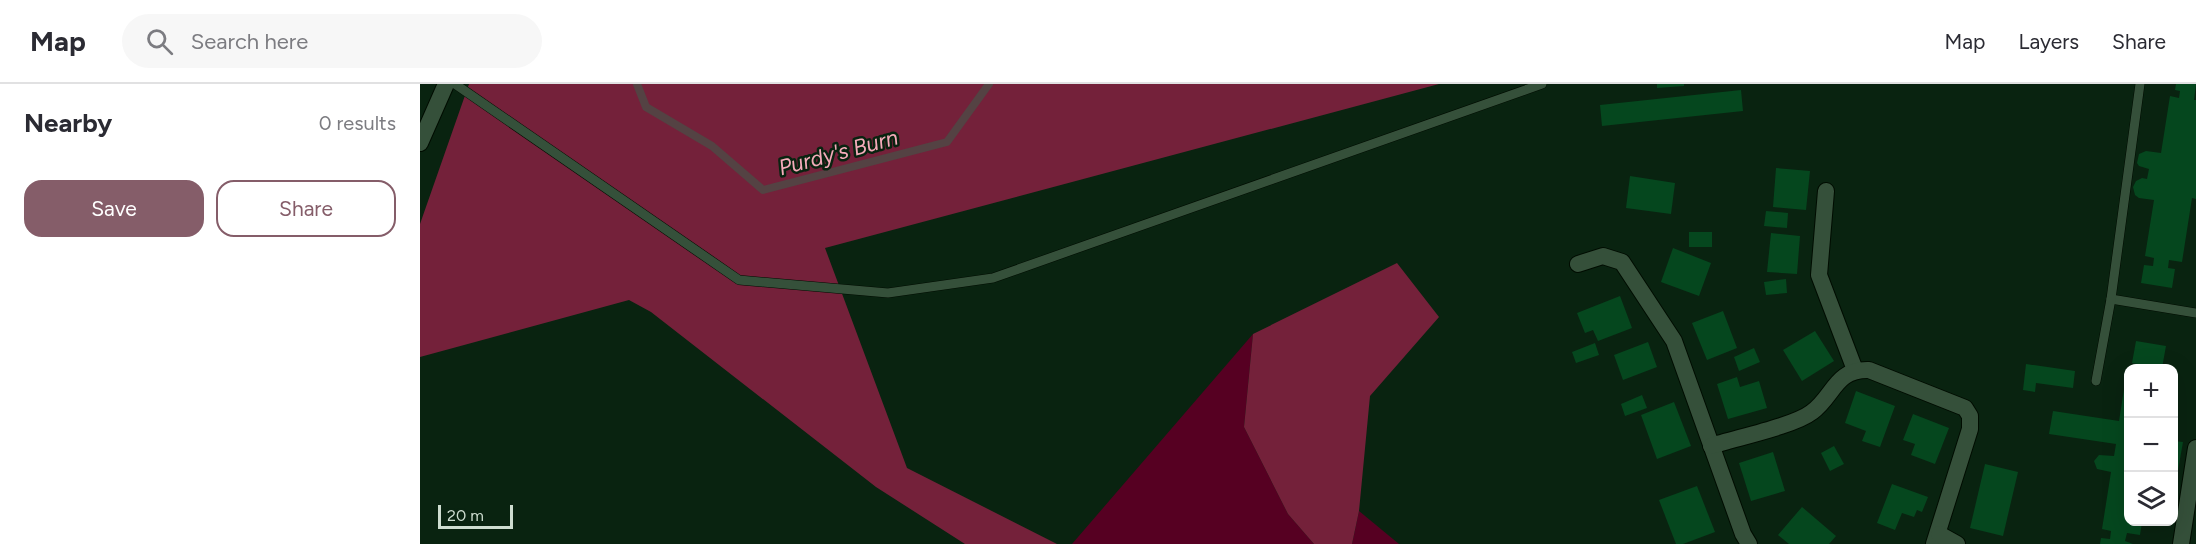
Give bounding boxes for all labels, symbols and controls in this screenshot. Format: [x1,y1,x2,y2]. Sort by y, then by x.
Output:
search box [122,14,542,68]
text: Map [30,24,86,58]
icon: search [143,25,176,58]
text: Search here [191,28,308,55]
text: Map [1945,29,1985,54]
text: Layers [2018,29,2079,54]
text: Share [2112,29,2166,54]
text: Nearby [24,107,112,139]
text: 0 results [319,111,396,135]
water label: Purdy's Burn [775,124,901,181]
button: Save [24,180,204,237]
button: Share [216,180,396,237]
map controls [2124,364,2178,526]
button: + [2124,364,2178,418]
button: − [2124,418,2178,472]
button: layers [2124,472,2178,526]
scale bar [438,502,513,530]
text: 20 m [447,506,484,525]

